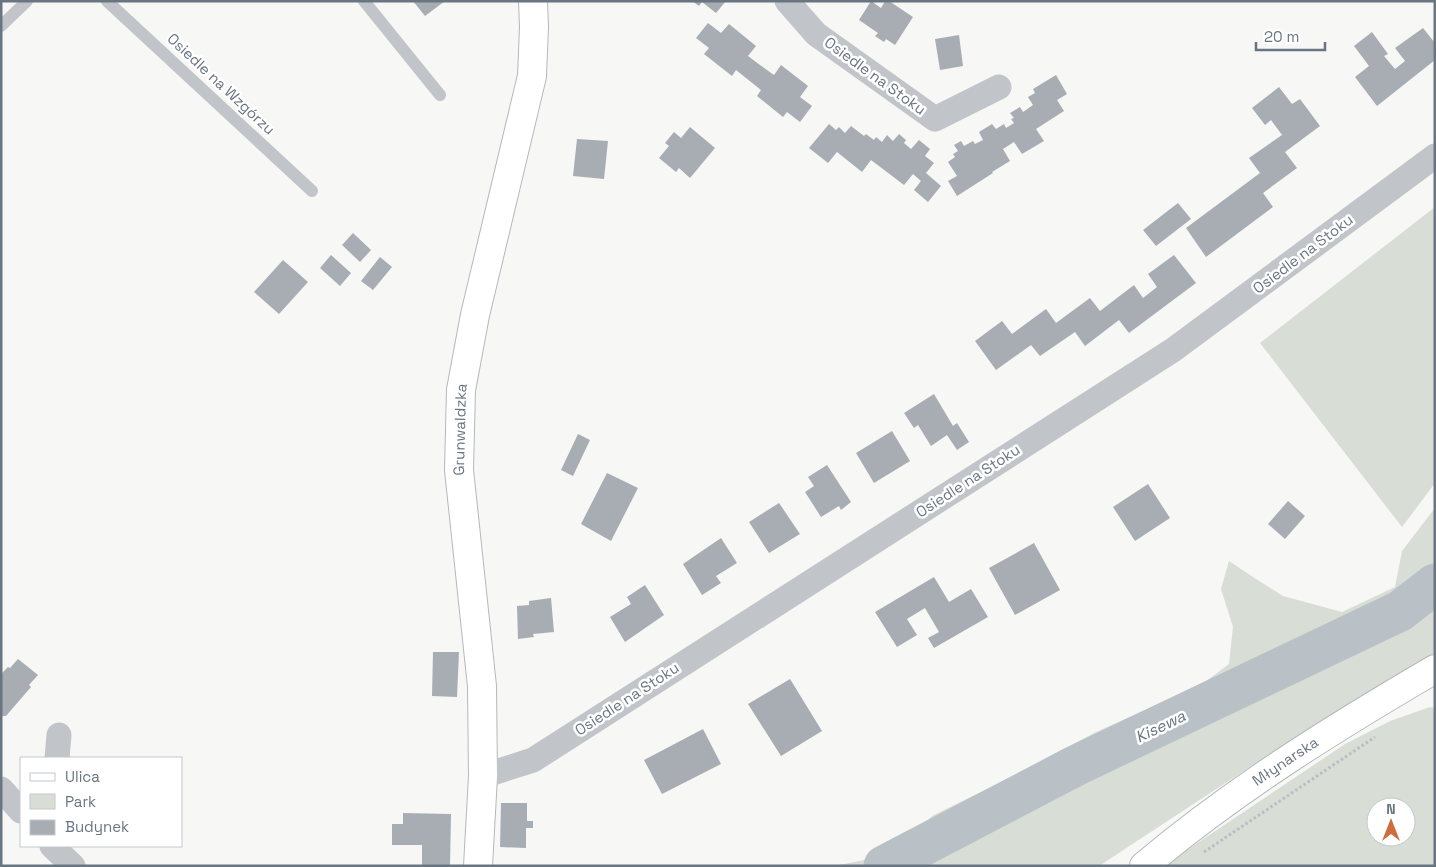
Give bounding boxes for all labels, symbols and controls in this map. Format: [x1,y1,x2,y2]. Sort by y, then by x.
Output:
scale bar [1256,20,1325,52]
text: 20 m [1264,27,1299,46]
street label: Osiedle na Wzgórzu [164,29,279,138]
street label: Osiedle na Stoku [821,32,930,119]
street label: Osiedle na Stoku [1249,210,1357,297]
street label: Grunwaldzka [449,381,471,476]
street label: Osiedle na Stoku [912,440,1023,521]
street label: Osiedle na Stoku [571,658,682,739]
water label: Kisewa [1132,705,1189,748]
street label: Młynarska [1248,732,1322,790]
legend [20,757,182,847]
text: Ulica [65,767,100,786]
text: Park [65,792,96,811]
north arrow [1366,797,1416,847]
text: N [1386,800,1396,818]
text: Budynek [65,817,129,836]

